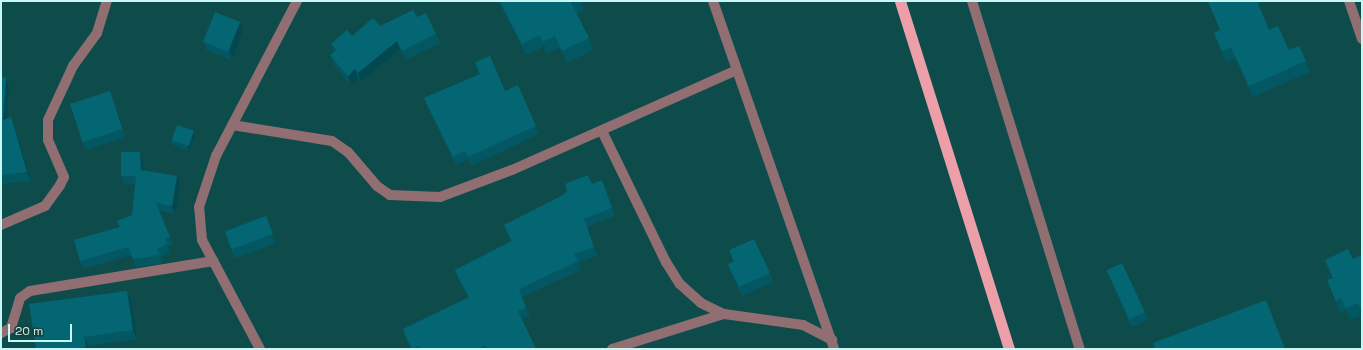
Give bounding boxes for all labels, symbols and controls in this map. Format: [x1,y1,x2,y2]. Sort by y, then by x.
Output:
scale bar [10,316,74,342]
text: 20 m [15,323,43,339]

